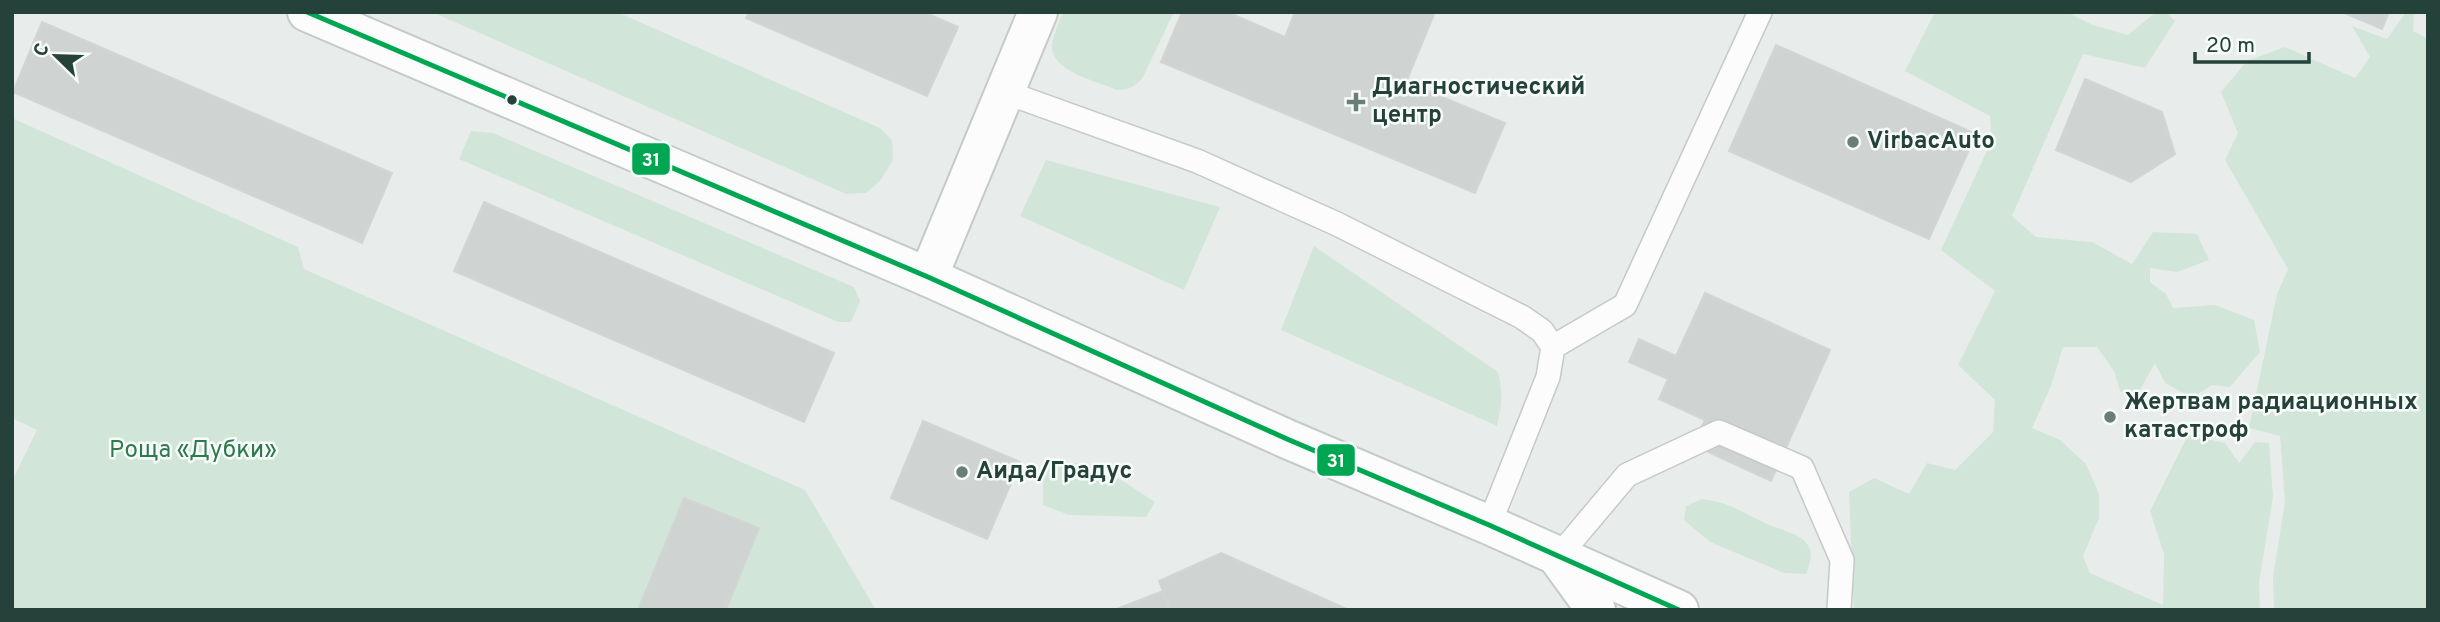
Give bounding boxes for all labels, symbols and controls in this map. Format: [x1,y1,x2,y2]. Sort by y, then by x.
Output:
north arrow [21,21,91,91]
scale bar [2195,21,2309,65]
text: 20 m [2206,33,2255,60]
text: С [29,40,56,60]
place label: Диагностический центр [1372,73,1585,131]
marker: Диагностический центр [1346,92,1366,112]
unlabelled marker [505,93,519,107]
place label: VirbacAuto [1867,127,1995,157]
marker: VirbacAuto [1845,134,1861,150]
line badge: 31 [631,142,671,176]
text: 31 [642,149,660,173]
place label: Жертвам радиационных катастроф [2124,388,2418,446]
marker: Жертвам радиационных катастроф [2102,409,2118,425]
park label: Роща «Дубки» [109,436,277,466]
line badge: 31 [1316,443,1356,477]
text: 31 [1327,450,1345,474]
place label: Аида/Градус [976,457,1132,487]
marker: Аида/Градус [954,464,970,480]

